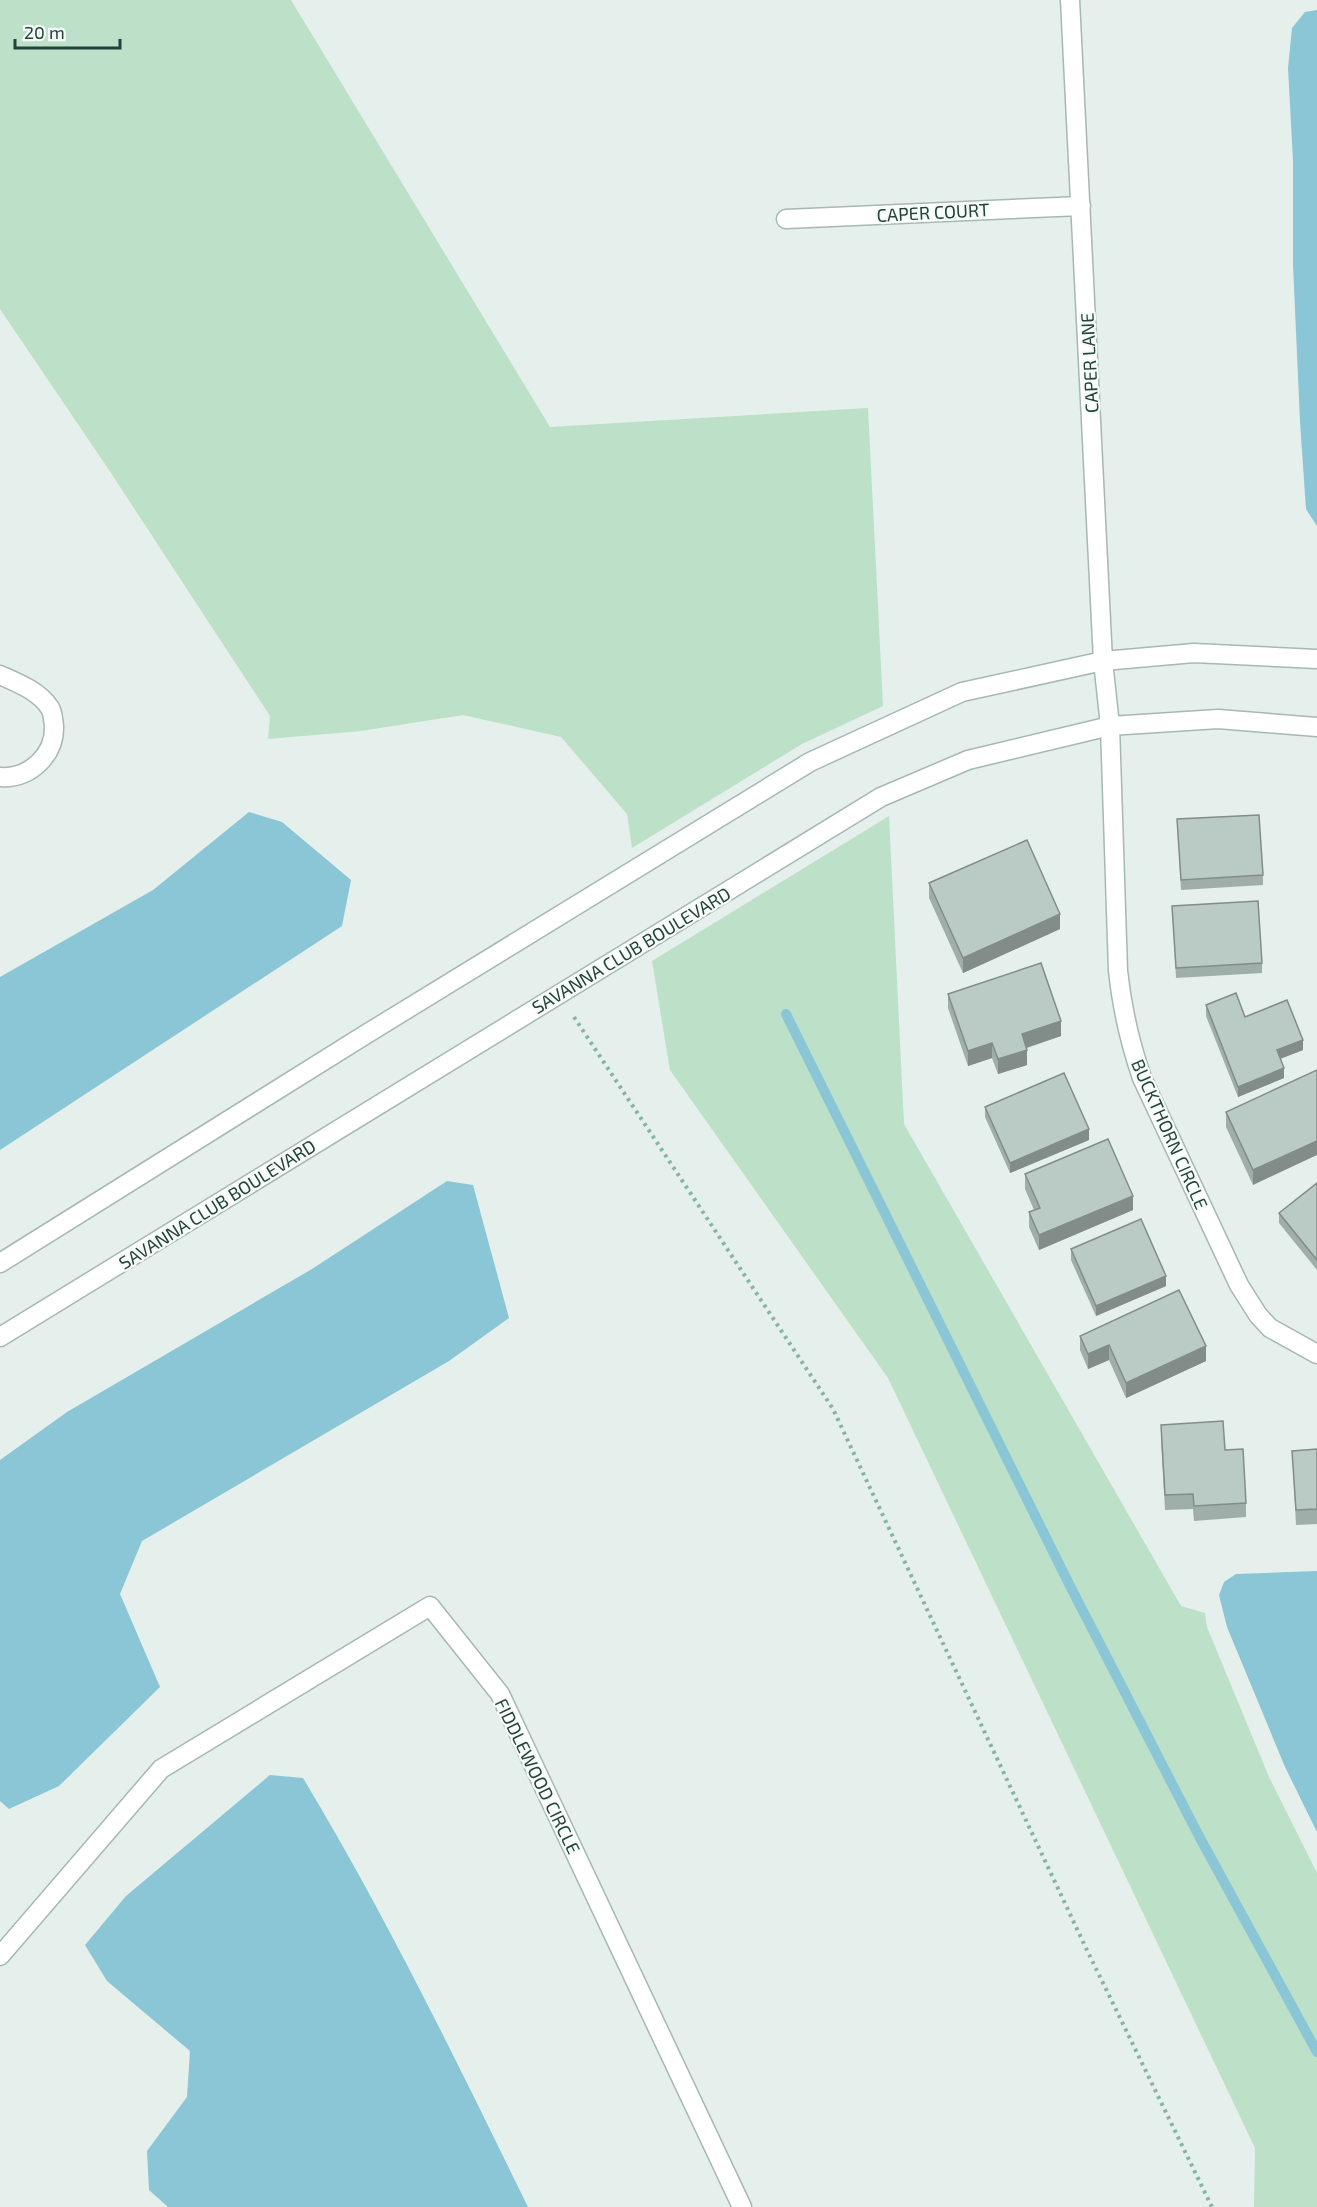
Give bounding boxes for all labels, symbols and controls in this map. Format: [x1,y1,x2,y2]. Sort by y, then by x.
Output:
scale bar [15,12,120,50]
text: 20 m [24,21,65,43]
street label: CAPER COURT [876,198,990,226]
street label: CAPER LANE [1075,312,1103,414]
street label: SAVANNA CLUB BOULEVARD [528,882,734,1018]
street label: BUCKTHORN CIRCLE [1127,1055,1213,1213]
street label: SAVANNA CLUB BOULEVARD [115,1134,319,1274]
street label: FIDDLEWOOD CIRCLE [491,1695,585,1857]

